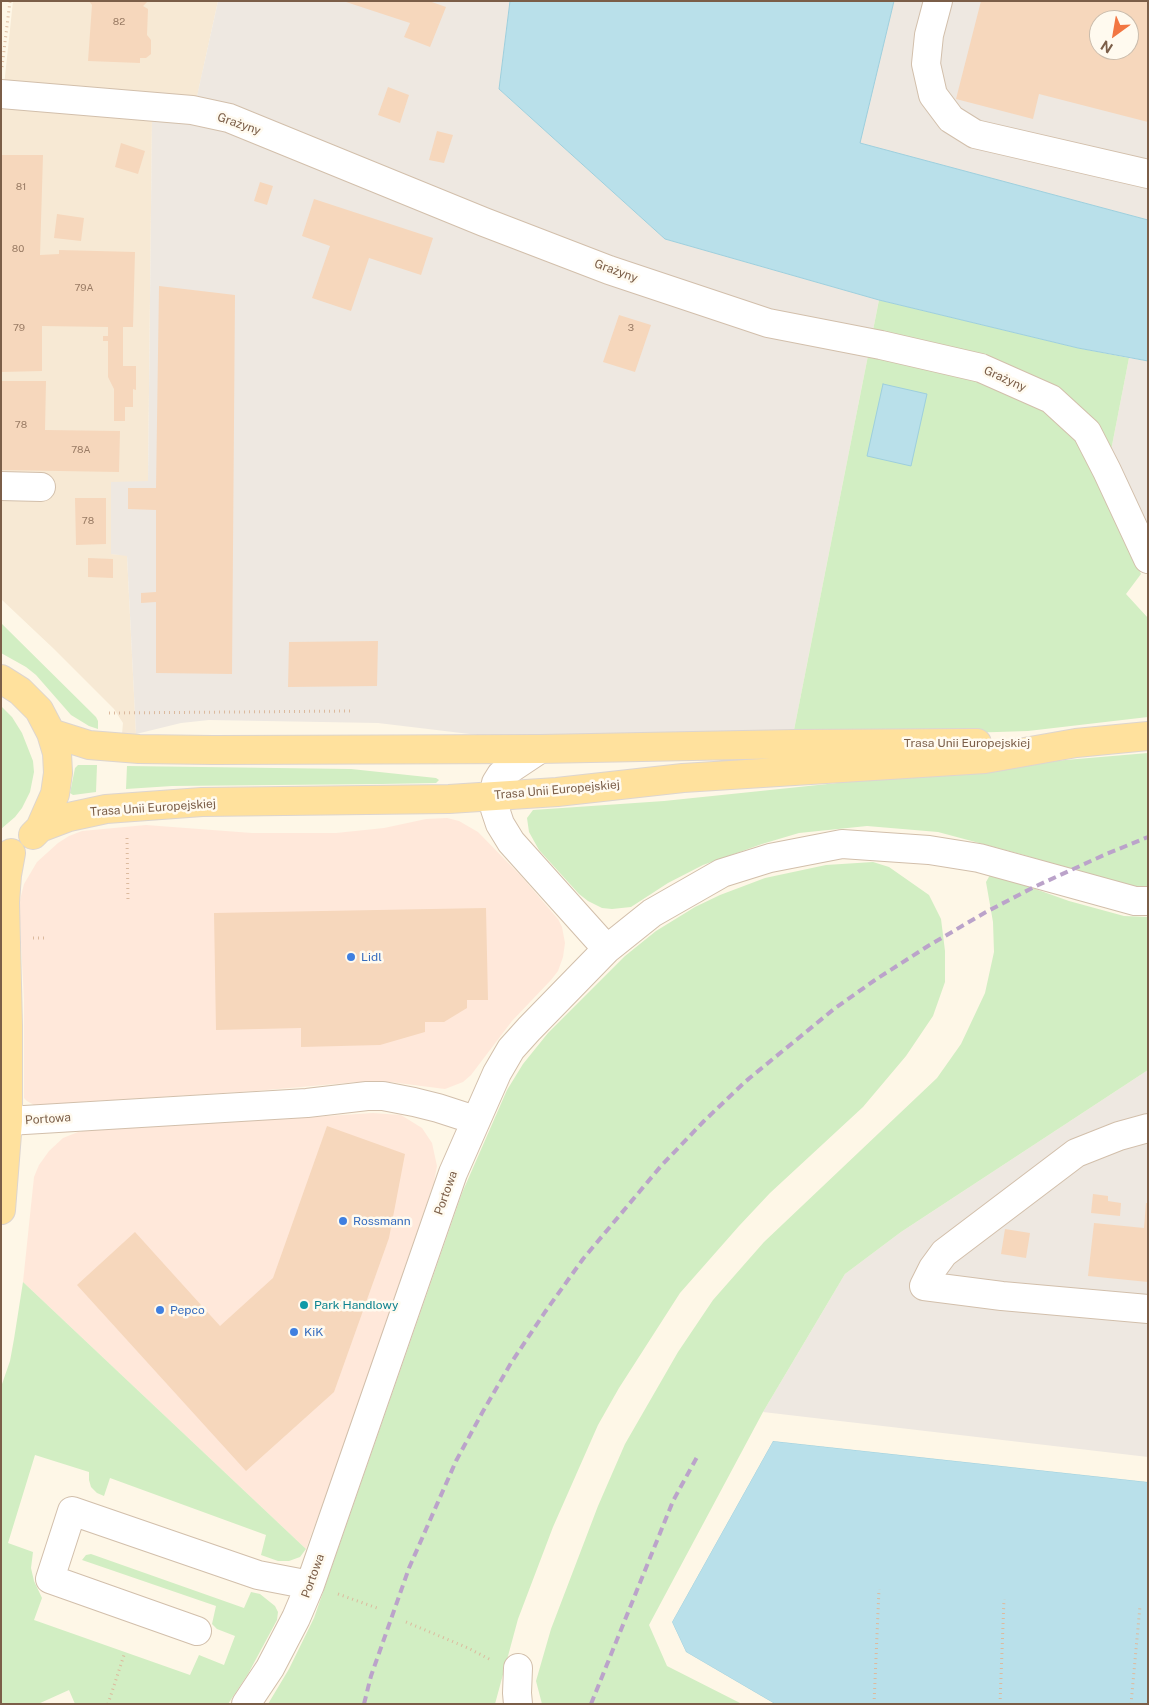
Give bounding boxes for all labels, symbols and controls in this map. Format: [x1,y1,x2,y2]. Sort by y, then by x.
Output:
north arrow [1089,10,1139,60]
house number: 82 [113,16,125,28]
text: N [1098,37,1115,57]
street label: Grażyny [215,110,263,138]
house number: 81 [16,181,26,193]
house number: 80 [12,243,24,255]
street label: Grażyny [592,257,640,285]
house number: 79A [74,282,94,294]
house number: 79 [13,322,25,334]
house number: 3 [628,322,634,334]
street label: Grażyny [981,363,1029,395]
house number: 78 [15,419,27,431]
house number: 78A [71,444,91,456]
house number: 78 [82,515,94,527]
street label: Trasa Unii Europejskiej [904,736,1030,750]
street label: Trasa Unii Europejskiej [493,777,621,803]
street label: Trasa Unii Europejskiej [90,796,216,820]
place label: Lidl [361,950,382,964]
marker: Lidl [345,951,357,963]
street label: Portowa [25,1110,71,1128]
street label: Portowa [431,1169,461,1217]
place label: Rossmann [353,1214,411,1228]
marker: Rossmann [337,1215,349,1227]
place label: Park Handlowy [314,1298,398,1312]
marker: Park Handlowy [298,1299,310,1311]
place label: Pepco [170,1303,205,1317]
marker: Pepco [154,1304,166,1316]
place label: KiK [304,1325,323,1339]
marker: KiK [288,1326,300,1338]
street label: Portowa [298,1552,328,1600]

